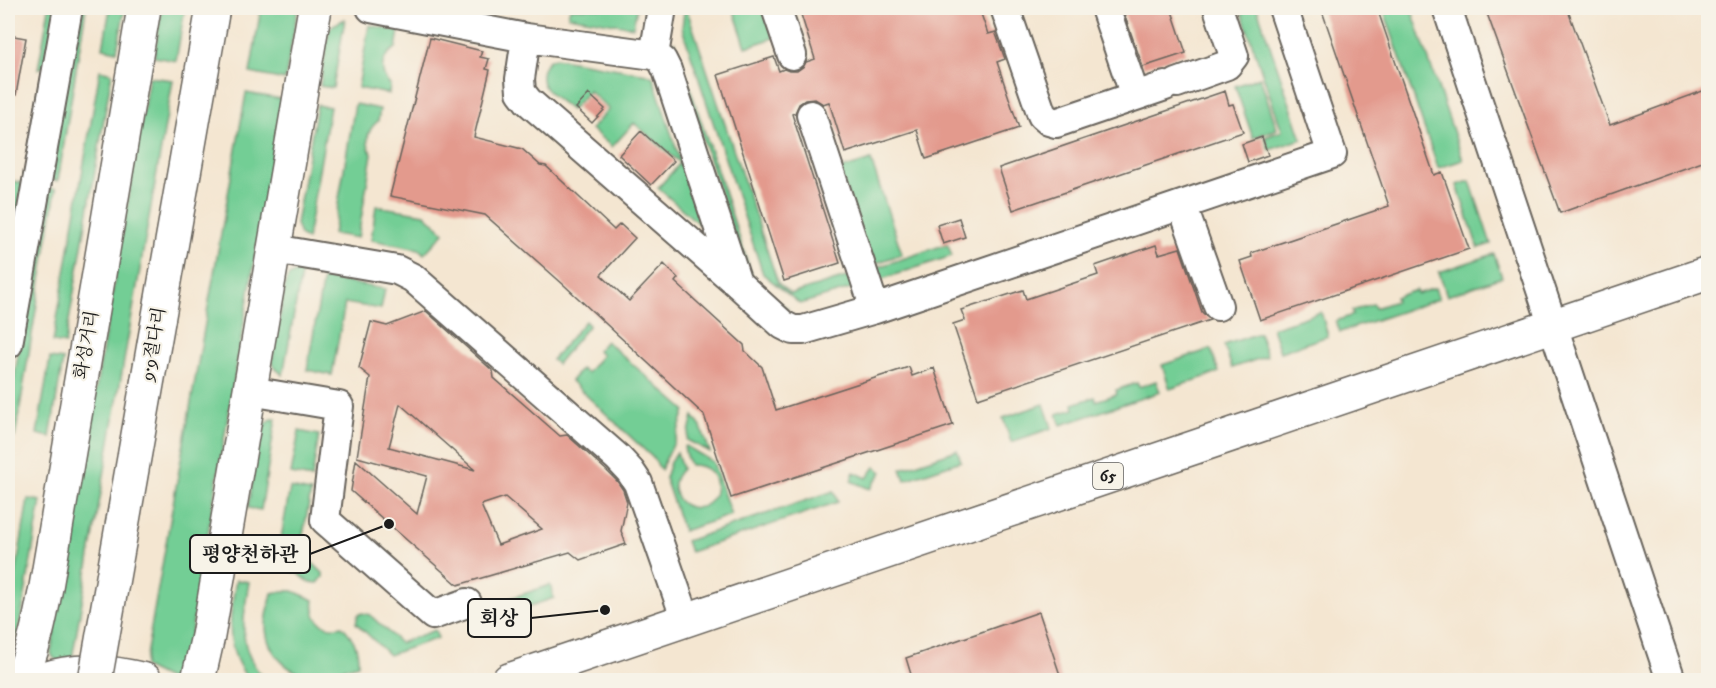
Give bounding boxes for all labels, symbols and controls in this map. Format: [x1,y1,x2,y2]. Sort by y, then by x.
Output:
street label: 9·9절다리 [137,305,171,384]
street label: 화성거리 [70,309,104,381]
road number: 65 [1093,463,1123,489]
callout: 평양천하관 [190,535,310,573]
text: 평양천하관 [202,543,299,568]
callout: 회상 [468,599,531,637]
text: 회상 [480,607,519,632]

